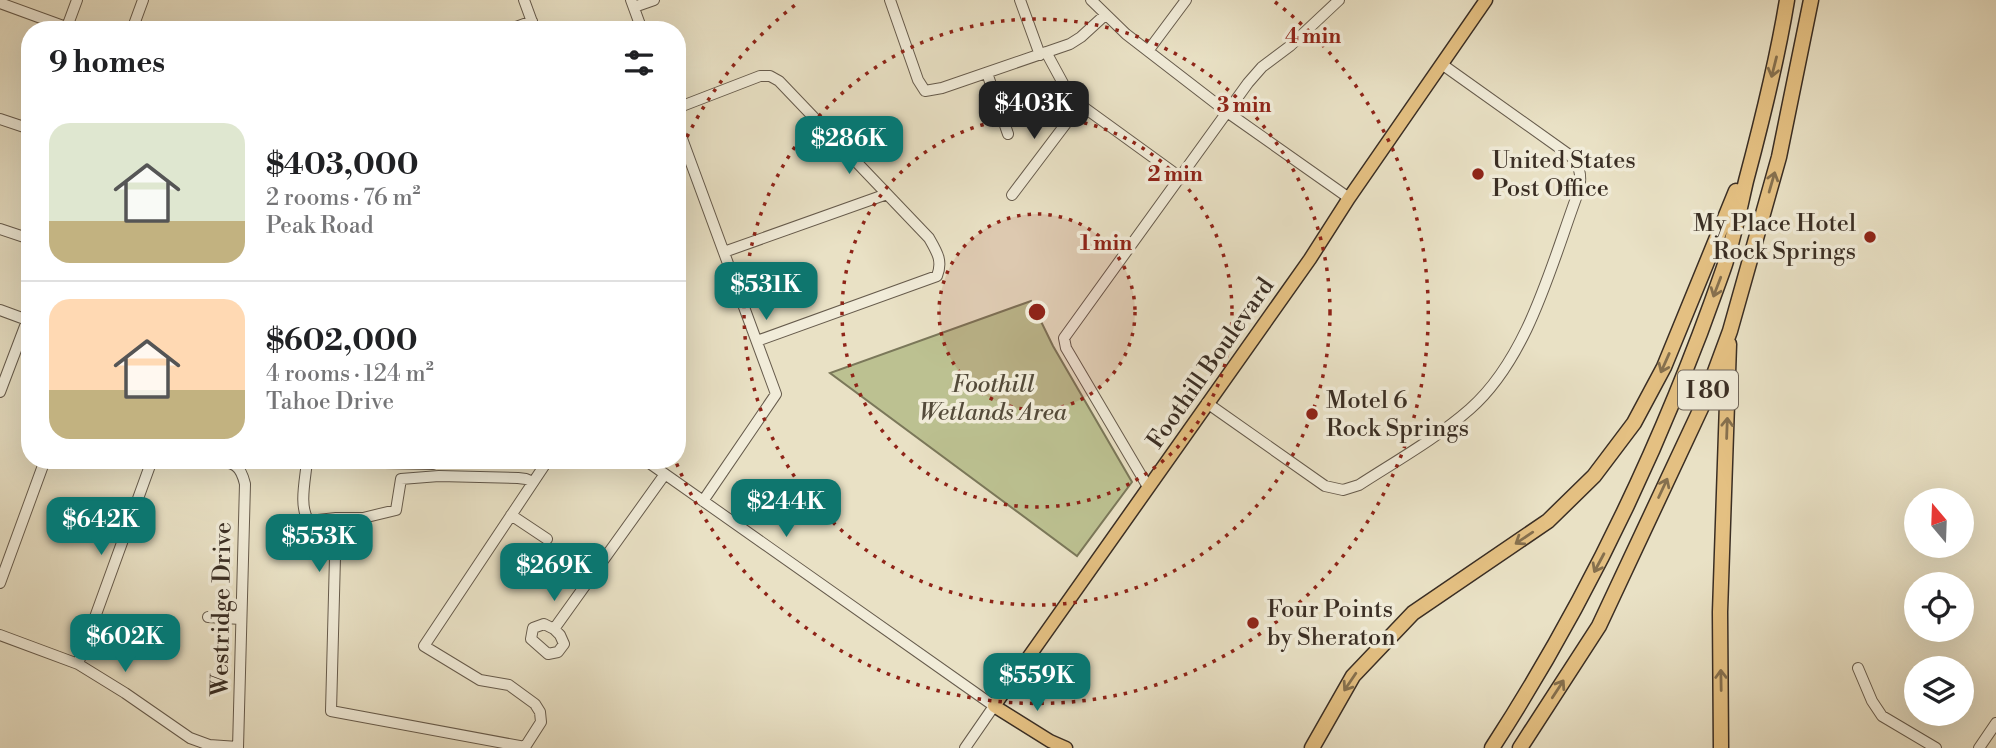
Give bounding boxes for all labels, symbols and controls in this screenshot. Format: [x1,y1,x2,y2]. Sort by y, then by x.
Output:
text: 4 min [1285,24,1341,50]
text: 9 homes [49,44,165,82]
icon: filters [620,44,658,82]
one-way arrow [1767,55,1780,78]
pin: $403K [985,82,1083,141]
text: $403K [995,90,1073,118]
text: 3 min [1217,93,1271,119]
pin: $286K [800,116,898,176]
text: $286K [811,125,887,153]
text: $403,000 [266,146,418,184]
place label: United States Post Office [1492,146,1636,204]
icon: home [105,151,189,235]
text: 2 min [1147,162,1203,188]
marker: United States Post Office [1470,166,1486,182]
one-way arrow [1766,171,1779,193]
text: 2 rooms · 76 m² [266,184,421,212]
place label: My Place Hotel Rock Springs [1693,209,1856,267]
text: Peak Road [266,212,374,240]
marker: My Place Hotel Rock Springs [1862,229,1878,245]
text: 1 min [1080,231,1132,257]
pin: $531K [717,262,815,322]
text: $531K [731,271,801,299]
street label: Foothill Boulevard [1141,272,1281,455]
one-way arrow [1710,276,1722,297]
centre of rings [1025,300,1049,324]
text: $602,000 [266,322,418,360]
icon: home [105,327,189,411]
one-way arrow [1658,352,1671,373]
text: 4 rooms · 124 m² [266,360,434,388]
park label: Foothill Wetlands Area [919,370,1068,428]
road number: I 80 [1678,370,1738,410]
place label: Motel 6 Rock Springs [1326,386,1469,444]
text: Tahoe Drive [266,388,394,416]
marker: Motel 6 Rock Springs [1304,406,1320,422]
one-way arrow [1720,417,1733,440]
one-way arrow [1657,478,1670,499]
pin: $244K [737,480,835,539]
text: $244K [747,488,825,516]
north arrow [1904,488,1974,558]
map controls [1904,488,1974,726]
pin: $642K [52,498,150,557]
text: $642K [62,506,140,534]
pin: $553K [270,514,368,574]
street label: Westridge Drive [205,522,239,697]
text: $553K [282,523,356,551]
one-way arrow [1515,531,1534,545]
pin: $269K [505,544,603,603]
text: $269K [516,552,592,580]
one-way arrow [1591,553,1605,573]
button: locate [1904,572,1974,642]
place label: Four Points by Sheraton [1267,595,1396,653]
pin: $602K [76,614,174,674]
marker: Four Points by Sheraton [1245,615,1261,631]
text: $602K [86,623,164,651]
pin: $559K [988,654,1086,713]
button: layers [1904,656,1974,726]
text: $559K [999,662,1075,690]
one-way arrow [1714,669,1728,692]
one-way arrow [1343,672,1358,691]
one-way arrow [1551,680,1565,700]

